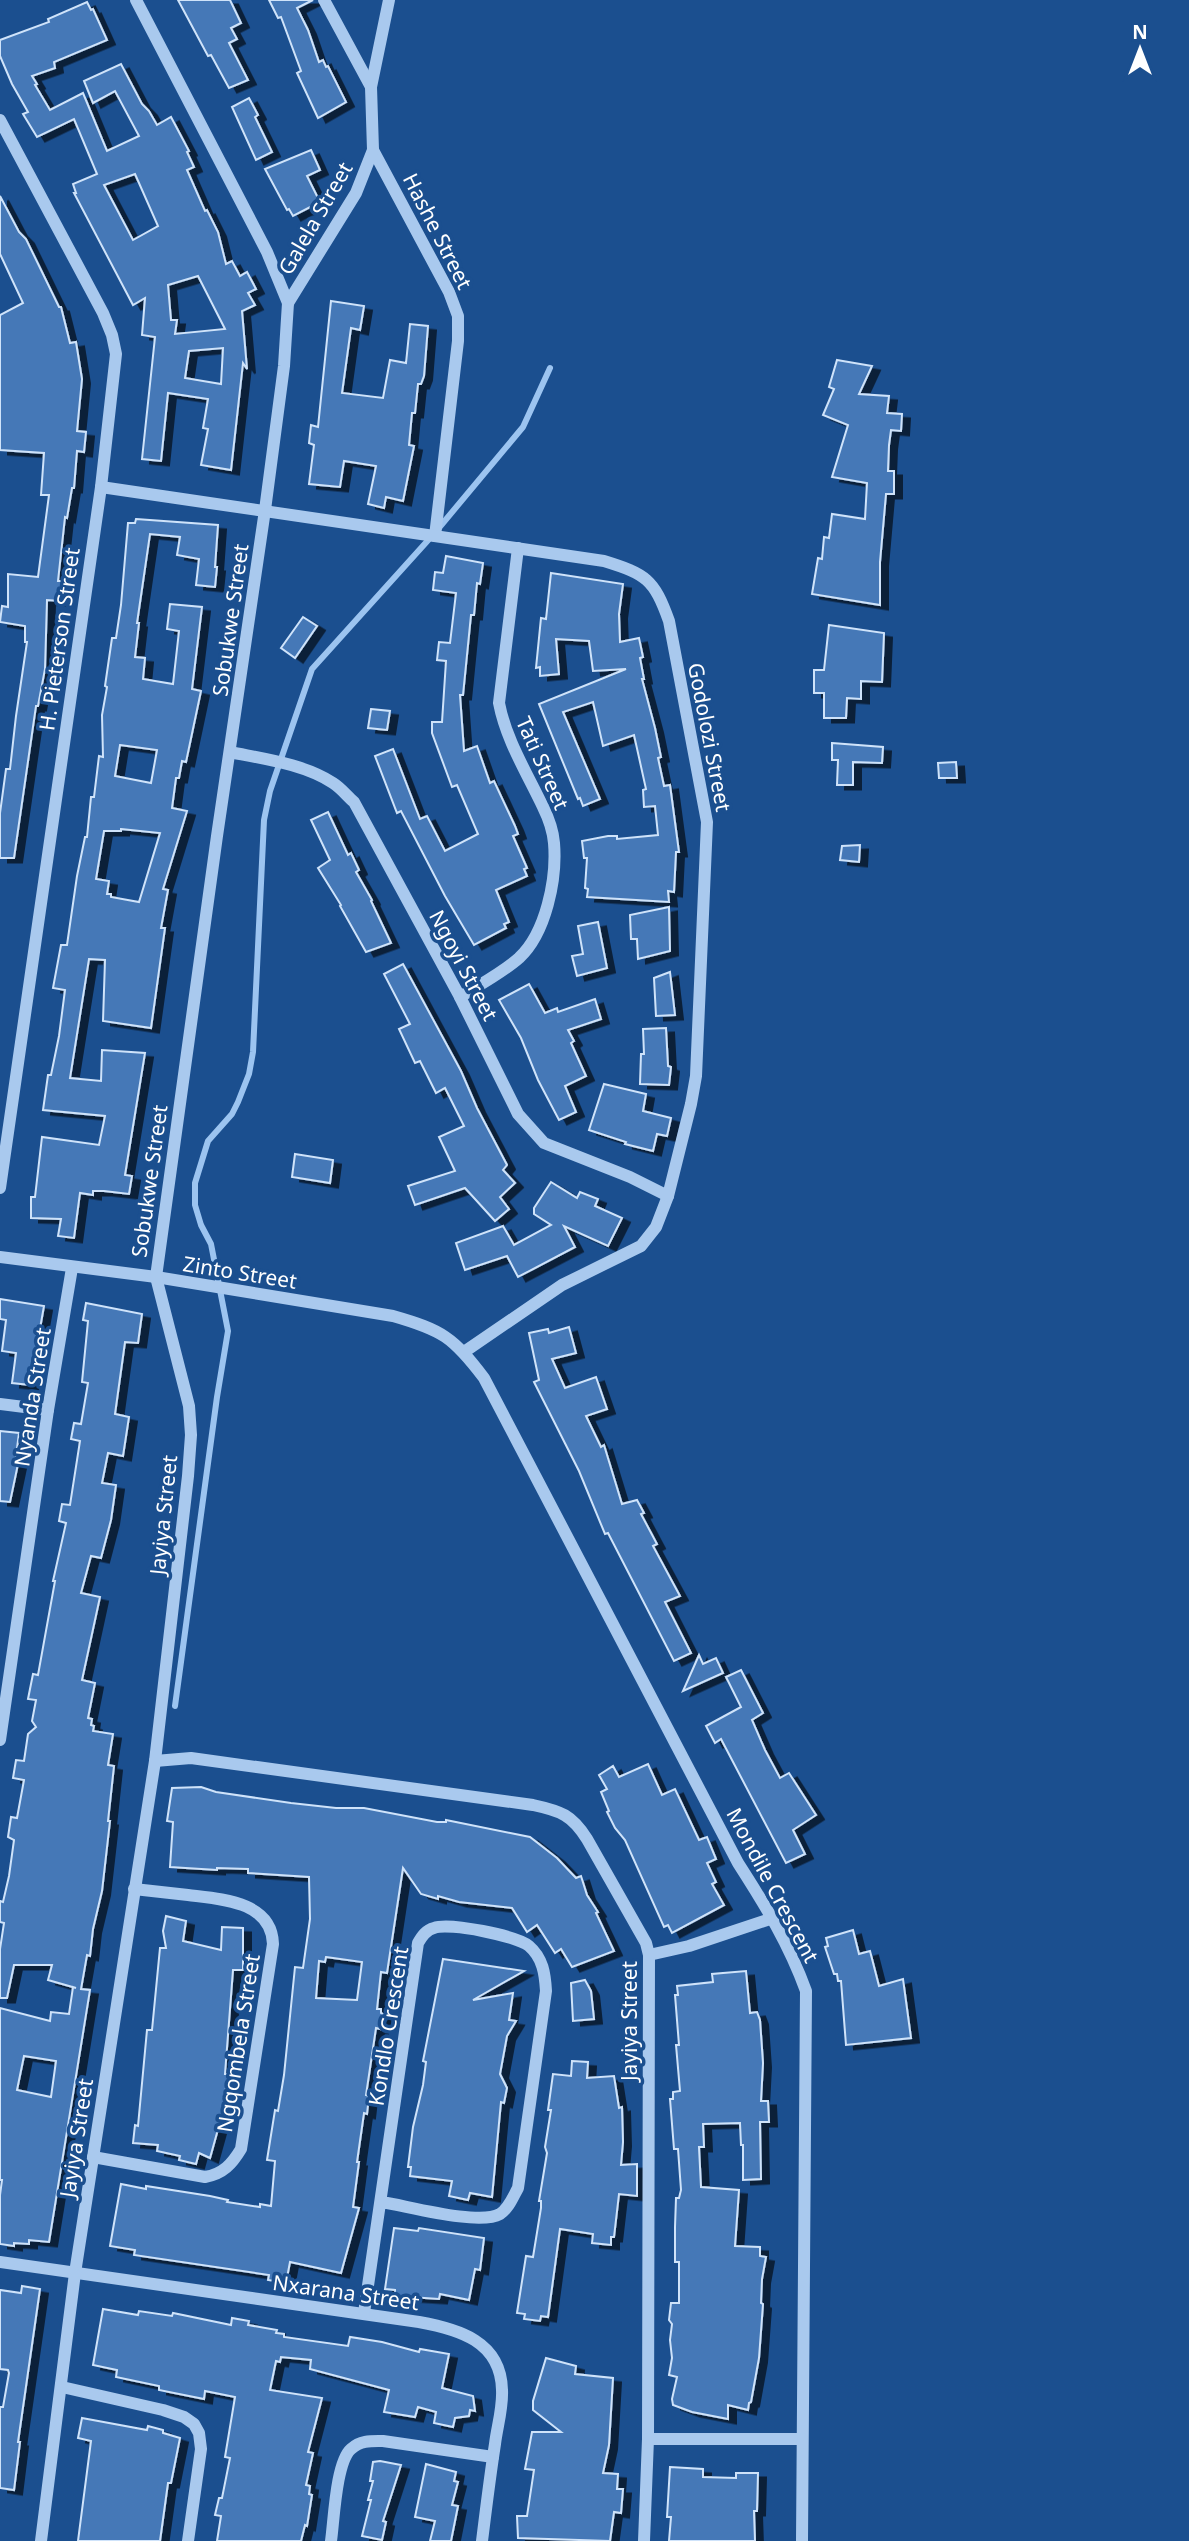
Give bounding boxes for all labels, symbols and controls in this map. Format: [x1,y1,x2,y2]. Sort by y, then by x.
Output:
north arrow [1105,14,1175,84]
text: N [1132,19,1148,45]
street label: Galela Street [271,156,359,279]
street label: Hashe Street [397,168,479,294]
street label: Sobukwe Street [205,542,255,698]
street label: H. Pieterson Street [32,545,86,732]
street label: Godolozi Street [682,660,738,814]
street label: Tati Street [510,712,576,814]
street label: Ngoyi Street [423,905,505,1026]
street label: Sobukwe Street [124,1103,174,1259]
street label: Zinto Street [181,1249,299,1295]
street label: Nyanda Street [7,1325,57,1468]
street label: Jayiya Street [143,1453,183,1578]
street label: Mondile Crescent [720,1803,826,1968]
street label: Kondlo Crescent [362,1944,414,2108]
street label: Ngqombela Street [210,1951,266,2134]
street label: Jayiya Street [615,1960,643,2083]
street label: Jayiya Street [52,2076,99,2202]
street label: Nxarana Street [271,2268,422,2316]

